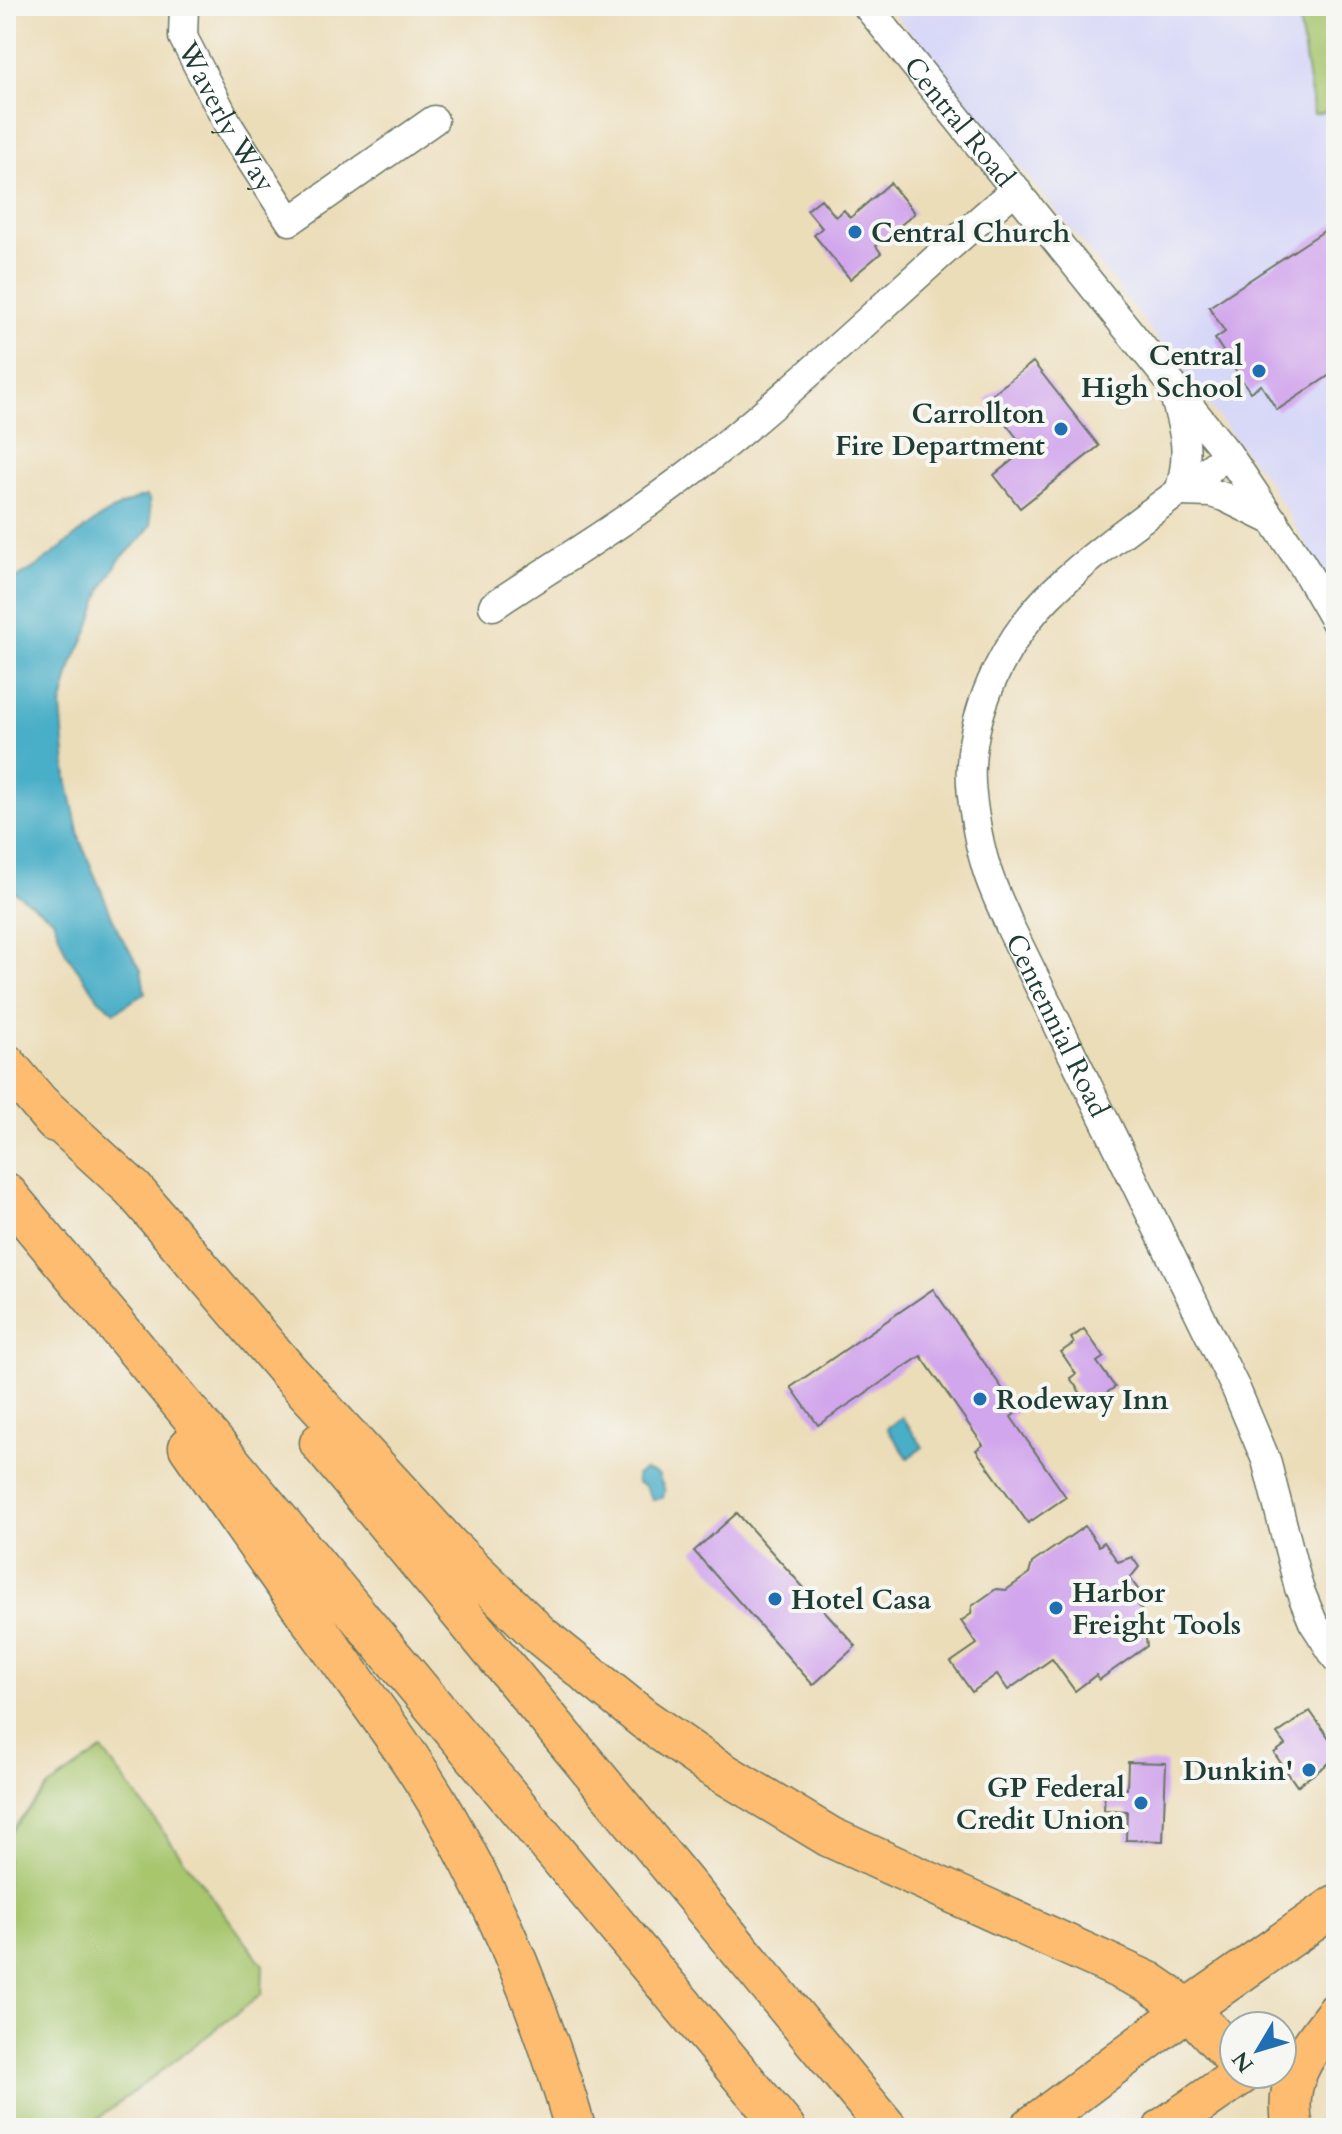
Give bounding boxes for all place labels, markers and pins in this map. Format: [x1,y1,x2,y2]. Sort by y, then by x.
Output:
place label: Central Church [871,214,1071,252]
marker: Central Church [846,223,864,241]
place label: Central High School [1081,337,1243,407]
marker: Central High School [1250,362,1268,380]
place label: Carrollton Fire Department [835,395,1045,465]
marker: Carrollton Fire Department [1052,420,1070,438]
place label: Rodeway Inn [996,1381,1169,1419]
marker: Rodeway Inn [971,1390,989,1408]
place label: Harbor Freight Tools [1072,1574,1241,1644]
place label: Hotel Casa [791,1581,931,1619]
marker: Hotel Casa [766,1590,784,1608]
marker: Harbor Freight Tools [1047,1599,1065,1617]
place label: Dunkin' [1183,1752,1293,1790]
marker: Dunkin' [1300,1761,1318,1779]
place label: GP Federal Credit Union [956,1769,1125,1839]
marker: GP Federal Credit Union [1132,1794,1150,1812]

